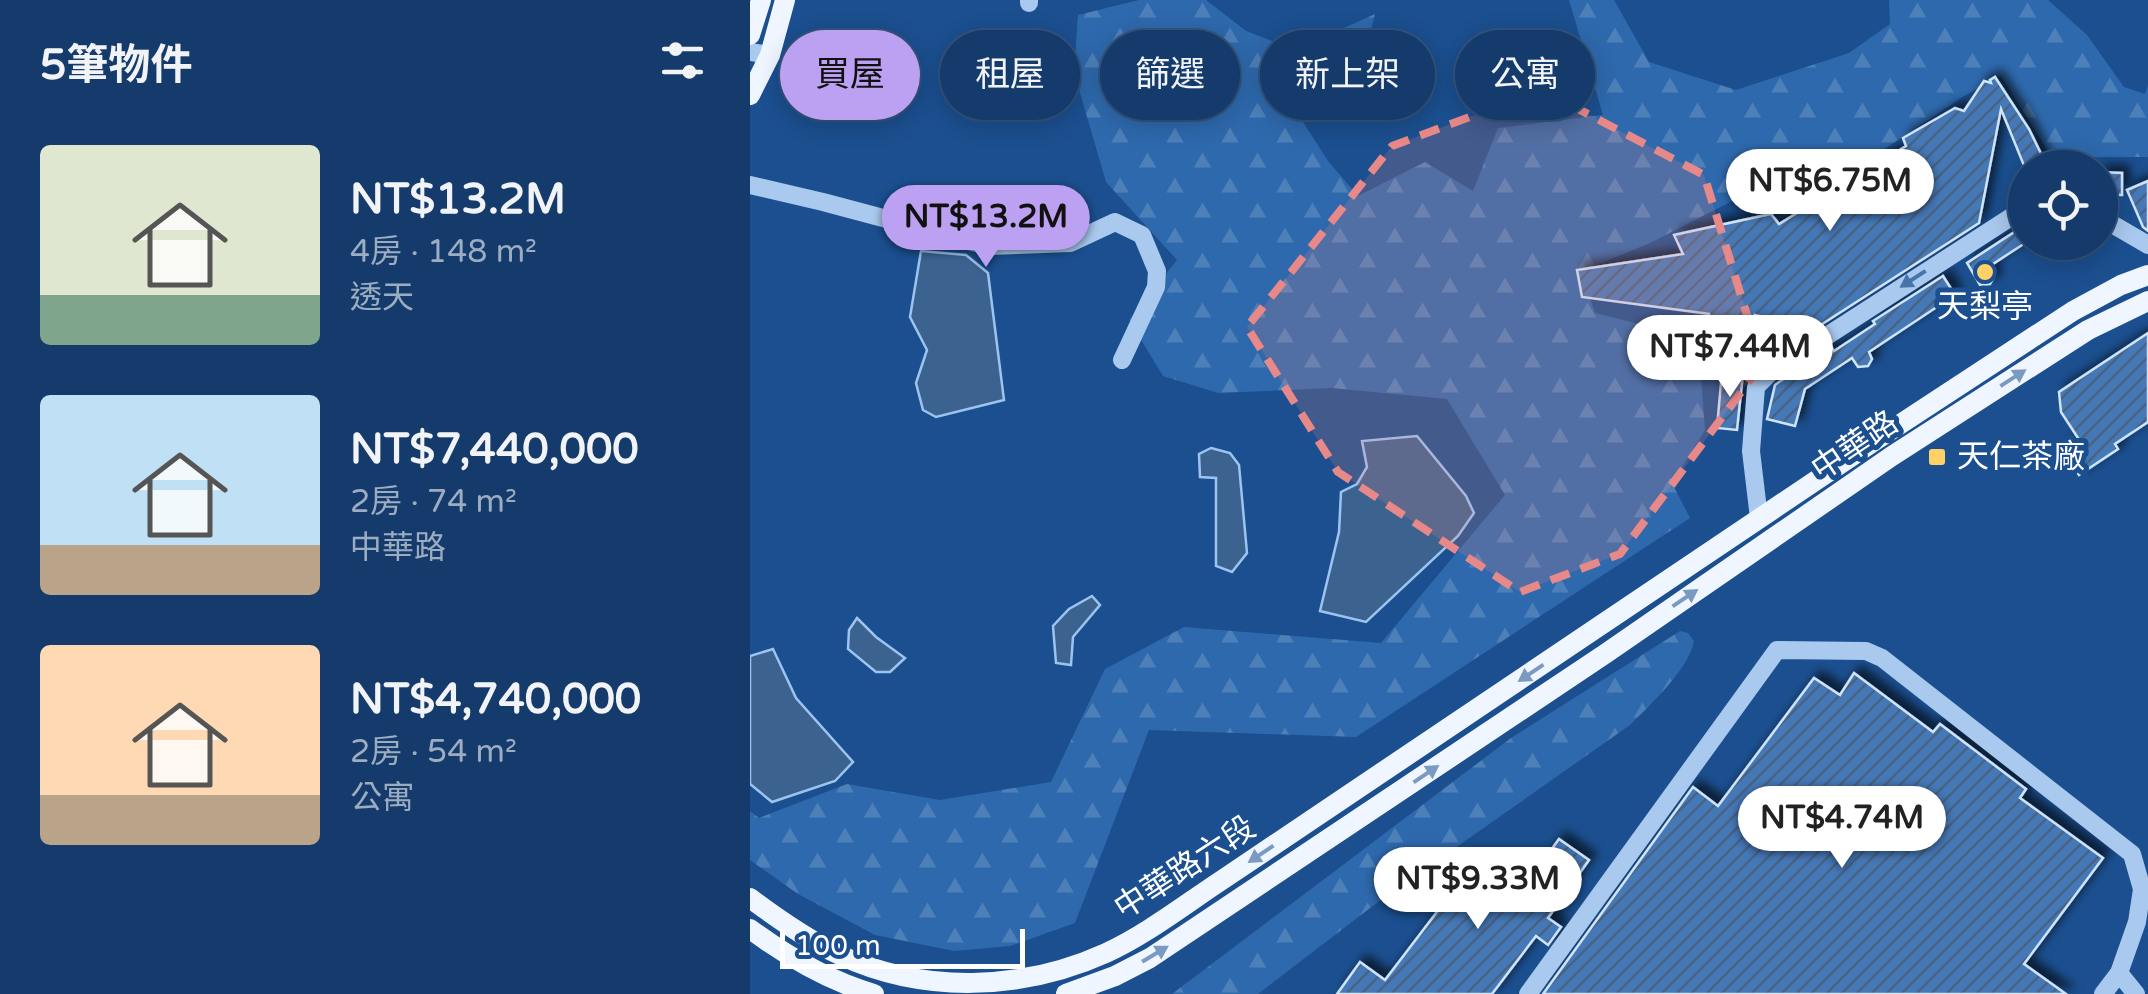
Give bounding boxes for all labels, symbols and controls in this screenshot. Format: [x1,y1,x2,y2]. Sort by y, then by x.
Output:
chip: 買屋 [780,30,920,120]
chip: 租屋 [940,30,1080,120]
chip: 篩選 [1100,30,1240,120]
chip: 新上架 [1260,30,1435,120]
chip: 公寓 [1455,30,1595,120]
icon: filters [655,33,710,88]
text: 5筆物件 [40,40,192,91]
pin: NT$6.75M [1727,149,1933,234]
map controls [2008,150,2118,260]
button: locate [2008,150,2118,260]
text: NT$6.75M [1748,162,1912,200]
text: NT$13.2M [350,174,566,225]
icon: home [120,185,240,305]
pin: NT$13.2M [883,185,1089,270]
text: NT$13.2M [904,198,1068,236]
text: 4房 · 148 m² [350,233,537,271]
marker: 天梨亭 [1974,261,1996,283]
one-way arrow [1900,270,1927,288]
text: 透天 [350,279,414,317]
place label: 天梨亭 [1937,288,2033,326]
pin: NT$7.44M [1627,315,1833,400]
text: NT$7.44M [1649,328,1811,366]
one-way arrow [1999,369,2026,387]
street label: 中華路 [1805,403,1905,489]
text: NT$7,440,000 [350,424,639,475]
icon: home [120,435,240,555]
place label: 天仁茶廠 [1957,438,2085,476]
marker: 天仁茶廠 [1926,446,1948,468]
text: 2房 · 74 m² [350,483,517,521]
text: 中華路 [350,529,446,567]
one-way arrow [1672,589,1699,608]
one-way arrow [1517,663,1544,681]
text: NT$4,740,000 [350,674,641,725]
icon: home [120,685,240,805]
text: 2房 · 54 m² [350,733,517,771]
one-way arrow [1412,766,1439,784]
text: 公寓 [350,779,414,817]
pin: NT$4.74M [1739,786,1945,871]
text: NT$4.74M [1760,799,1924,837]
street label: 中華路六段 [1108,808,1262,928]
one-way arrow [1248,844,1275,863]
pin: NT$9.33M [1375,847,1581,932]
text: NT$9.33M [1396,860,1560,898]
scale bar [780,924,1025,968]
text: 100 m [795,929,881,963]
one-way arrow [1141,946,1169,963]

